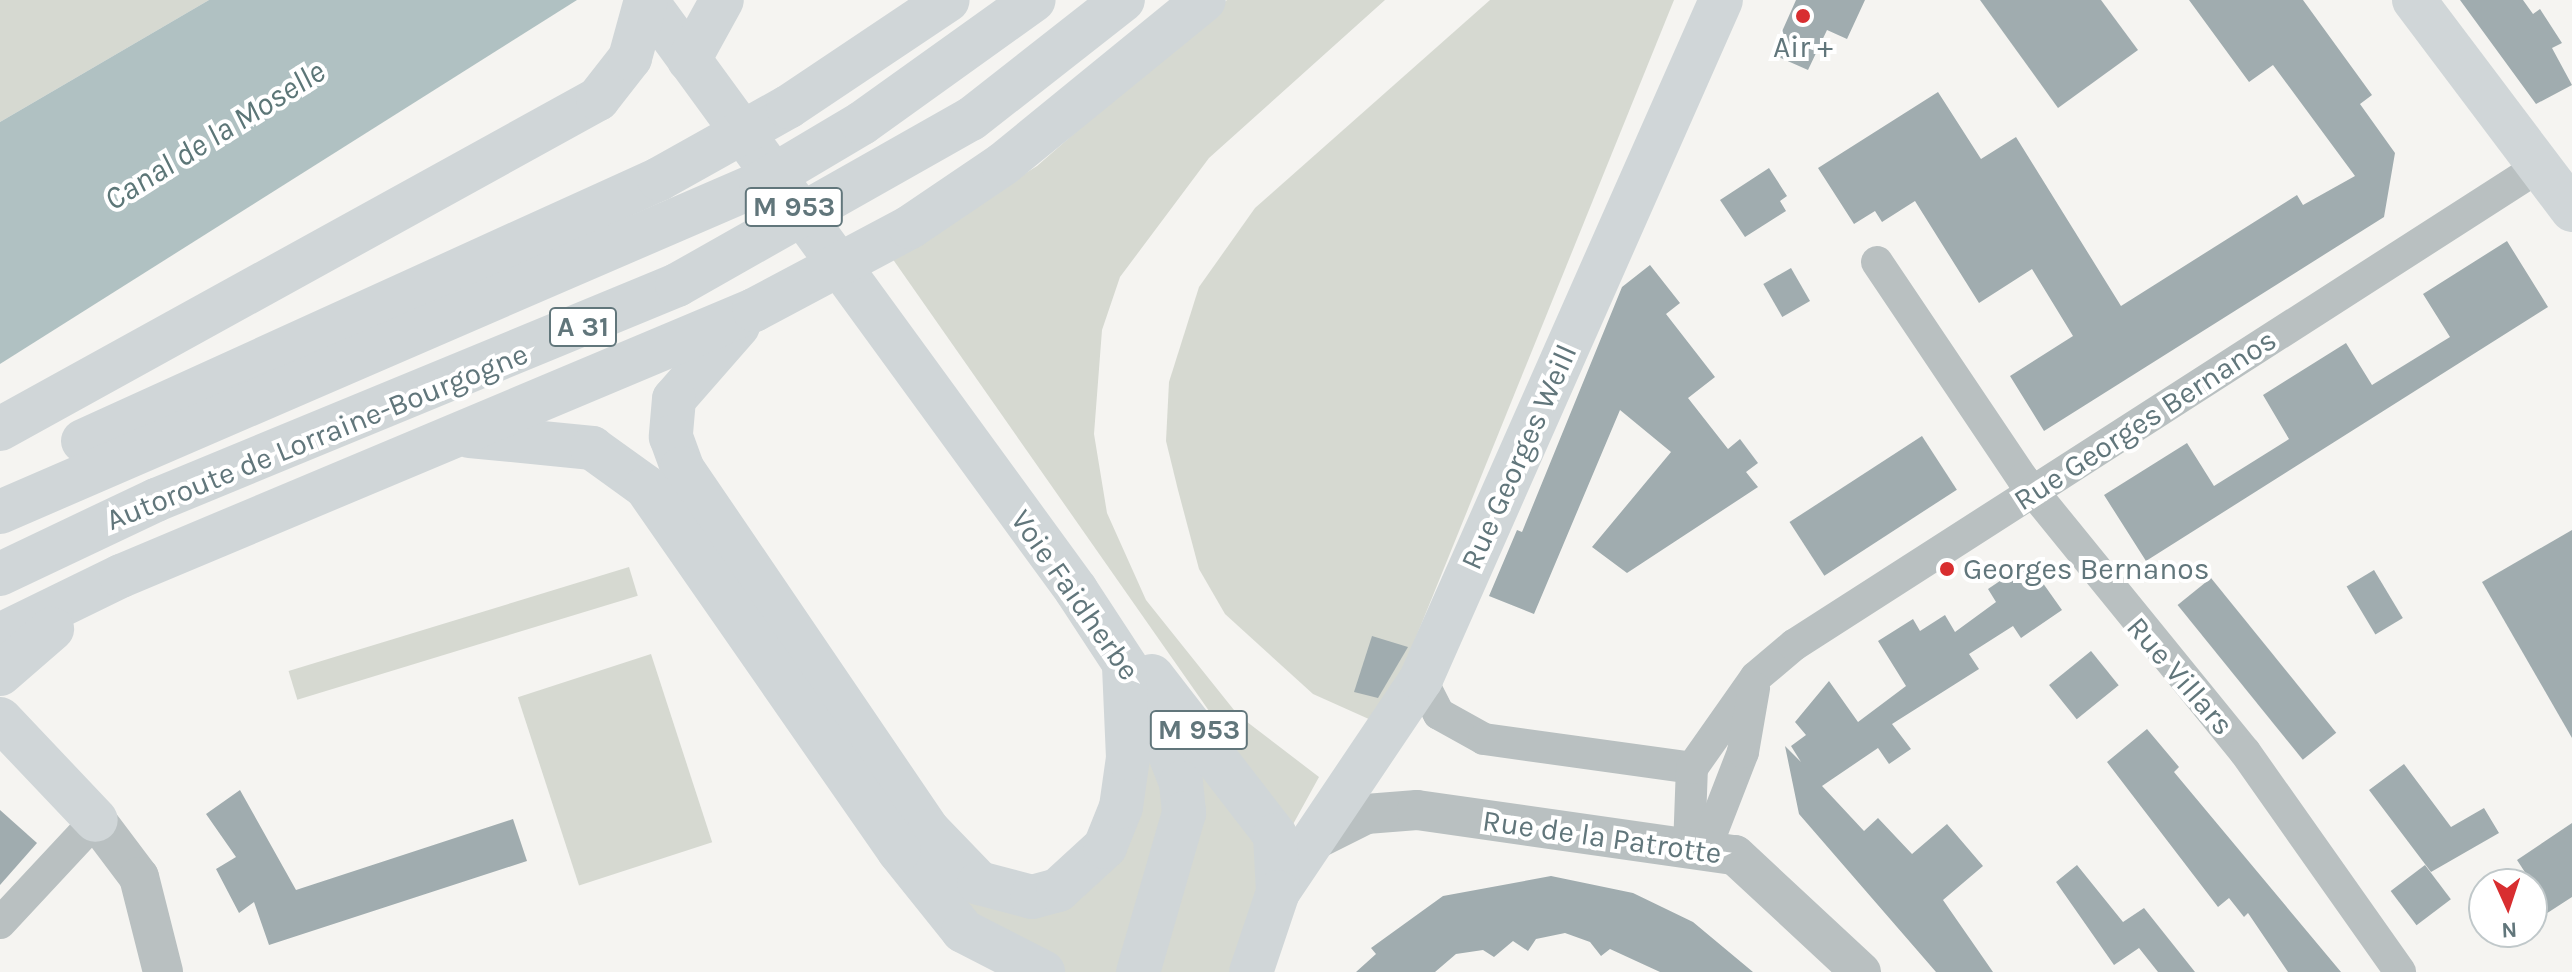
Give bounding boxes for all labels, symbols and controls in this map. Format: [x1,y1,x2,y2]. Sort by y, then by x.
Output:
marker: Air + [1794,7,1812,25]
place label: Air + [1773,29,1833,65]
water label: Canal de la Moselle [98,53,332,219]
road number: M 953 [744,183,844,231]
road number: A 31 [549,303,617,351]
street label: Rue Georges Bernanos [2007,322,2283,518]
street label: Autoroute de Lorraine-Bourgogne [101,336,533,538]
street label: Rue Georges Weill [1453,339,1585,575]
street label: Voie Faidherbe [1003,503,1147,687]
place label: Georges Bernanos [1963,551,2209,587]
marker: Georges Bernanos [1938,560,1956,578]
street label: Rue Villars [2119,610,2241,742]
road number: M 953 [1149,706,1249,754]
street label: Rue de la Patrotte [1480,802,1724,872]
north arrow [2468,868,2548,948]
text: N [2501,917,2518,943]

